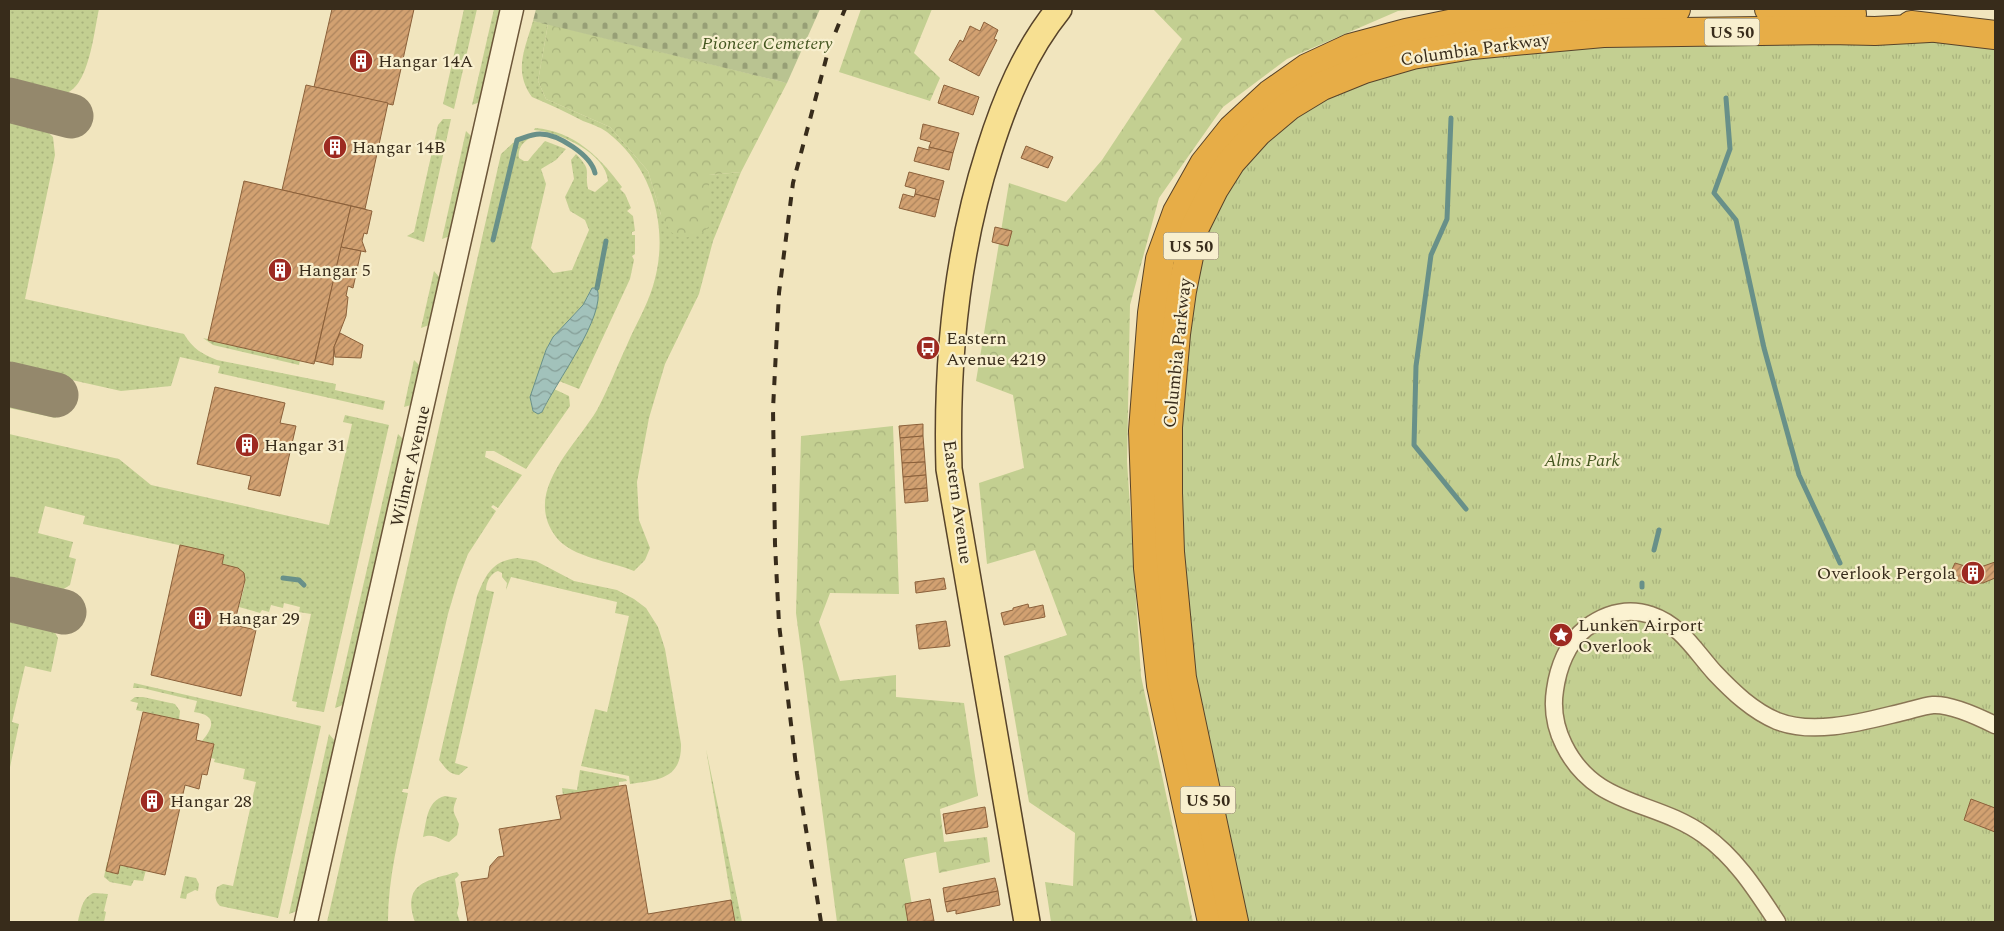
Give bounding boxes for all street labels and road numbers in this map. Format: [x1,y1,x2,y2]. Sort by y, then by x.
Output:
road number: US 50 [1704,18,1760,46]
street label: Columbia Parkway [1399,25,1553,73]
road number: US 50 [1164,232,1218,260]
street label: Columbia Parkway [1156,275,1199,429]
street label: Wilmer Avenue [383,403,438,529]
street label: Eastern Avenue [935,438,980,566]
road number: US 50 [1180,786,1236,814]

